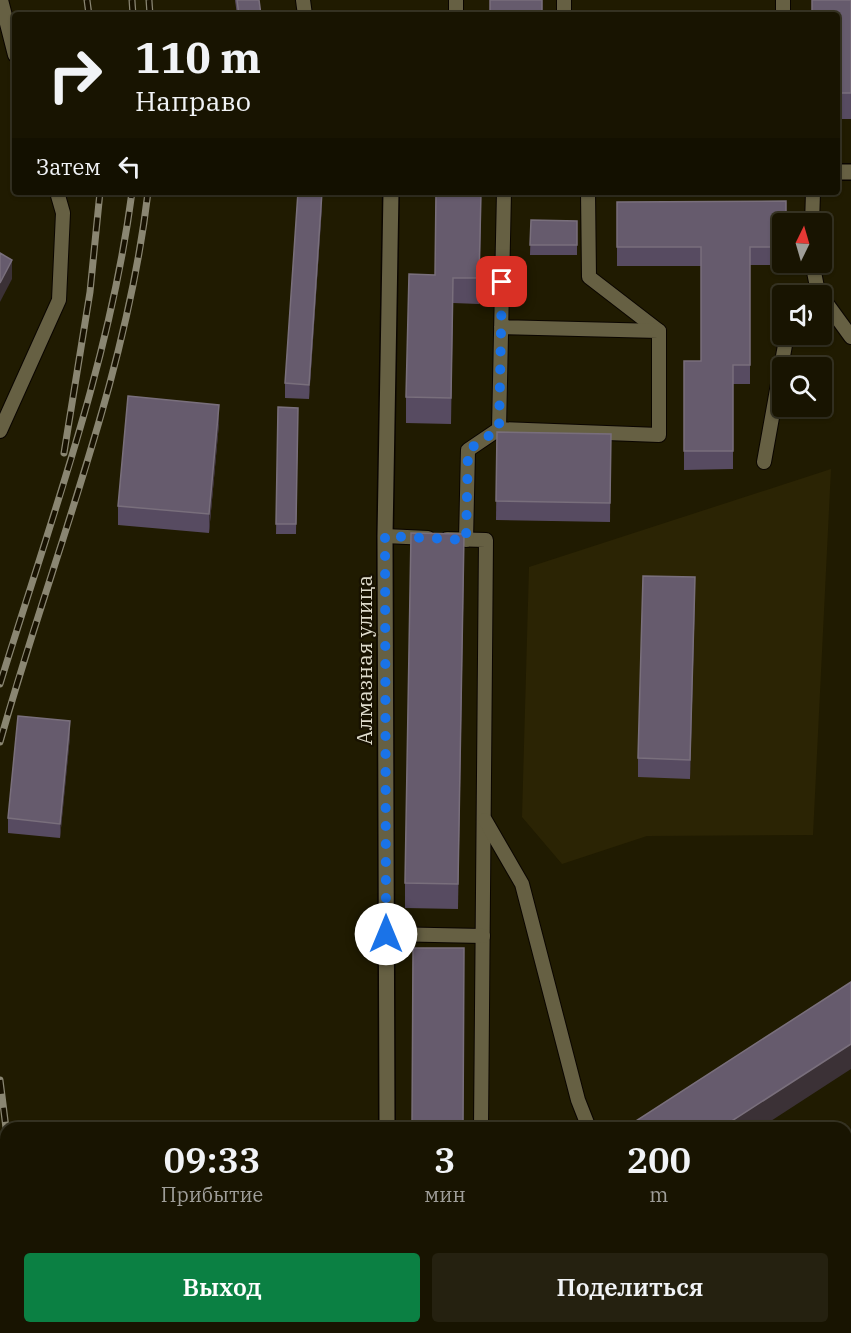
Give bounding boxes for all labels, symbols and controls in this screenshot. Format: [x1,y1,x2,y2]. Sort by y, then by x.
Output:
text: 110 m [135,30,261,85]
icon: right [36,36,114,114]
text: Направо [135,83,251,118]
icon: left [113,150,146,183]
text: Затем [36,152,101,181]
north arrow [772,213,832,273]
map controls [772,213,832,417]
pin [476,256,527,307]
icon: arrive [485,265,518,298]
button: sound [772,285,832,345]
button: search [772,357,832,417]
street label: Алмазная улица [350,575,378,745]
position arrow [354,902,418,966]
text: 09:33 [163,1136,261,1183]
text: 3 [434,1136,456,1183]
text: 200 [626,1136,691,1183]
text: Прибытие [161,1181,263,1208]
text: мин [424,1181,466,1208]
text: m [649,1181,668,1208]
button: Выход [24,1253,420,1322]
button: Поделиться [432,1253,828,1322]

